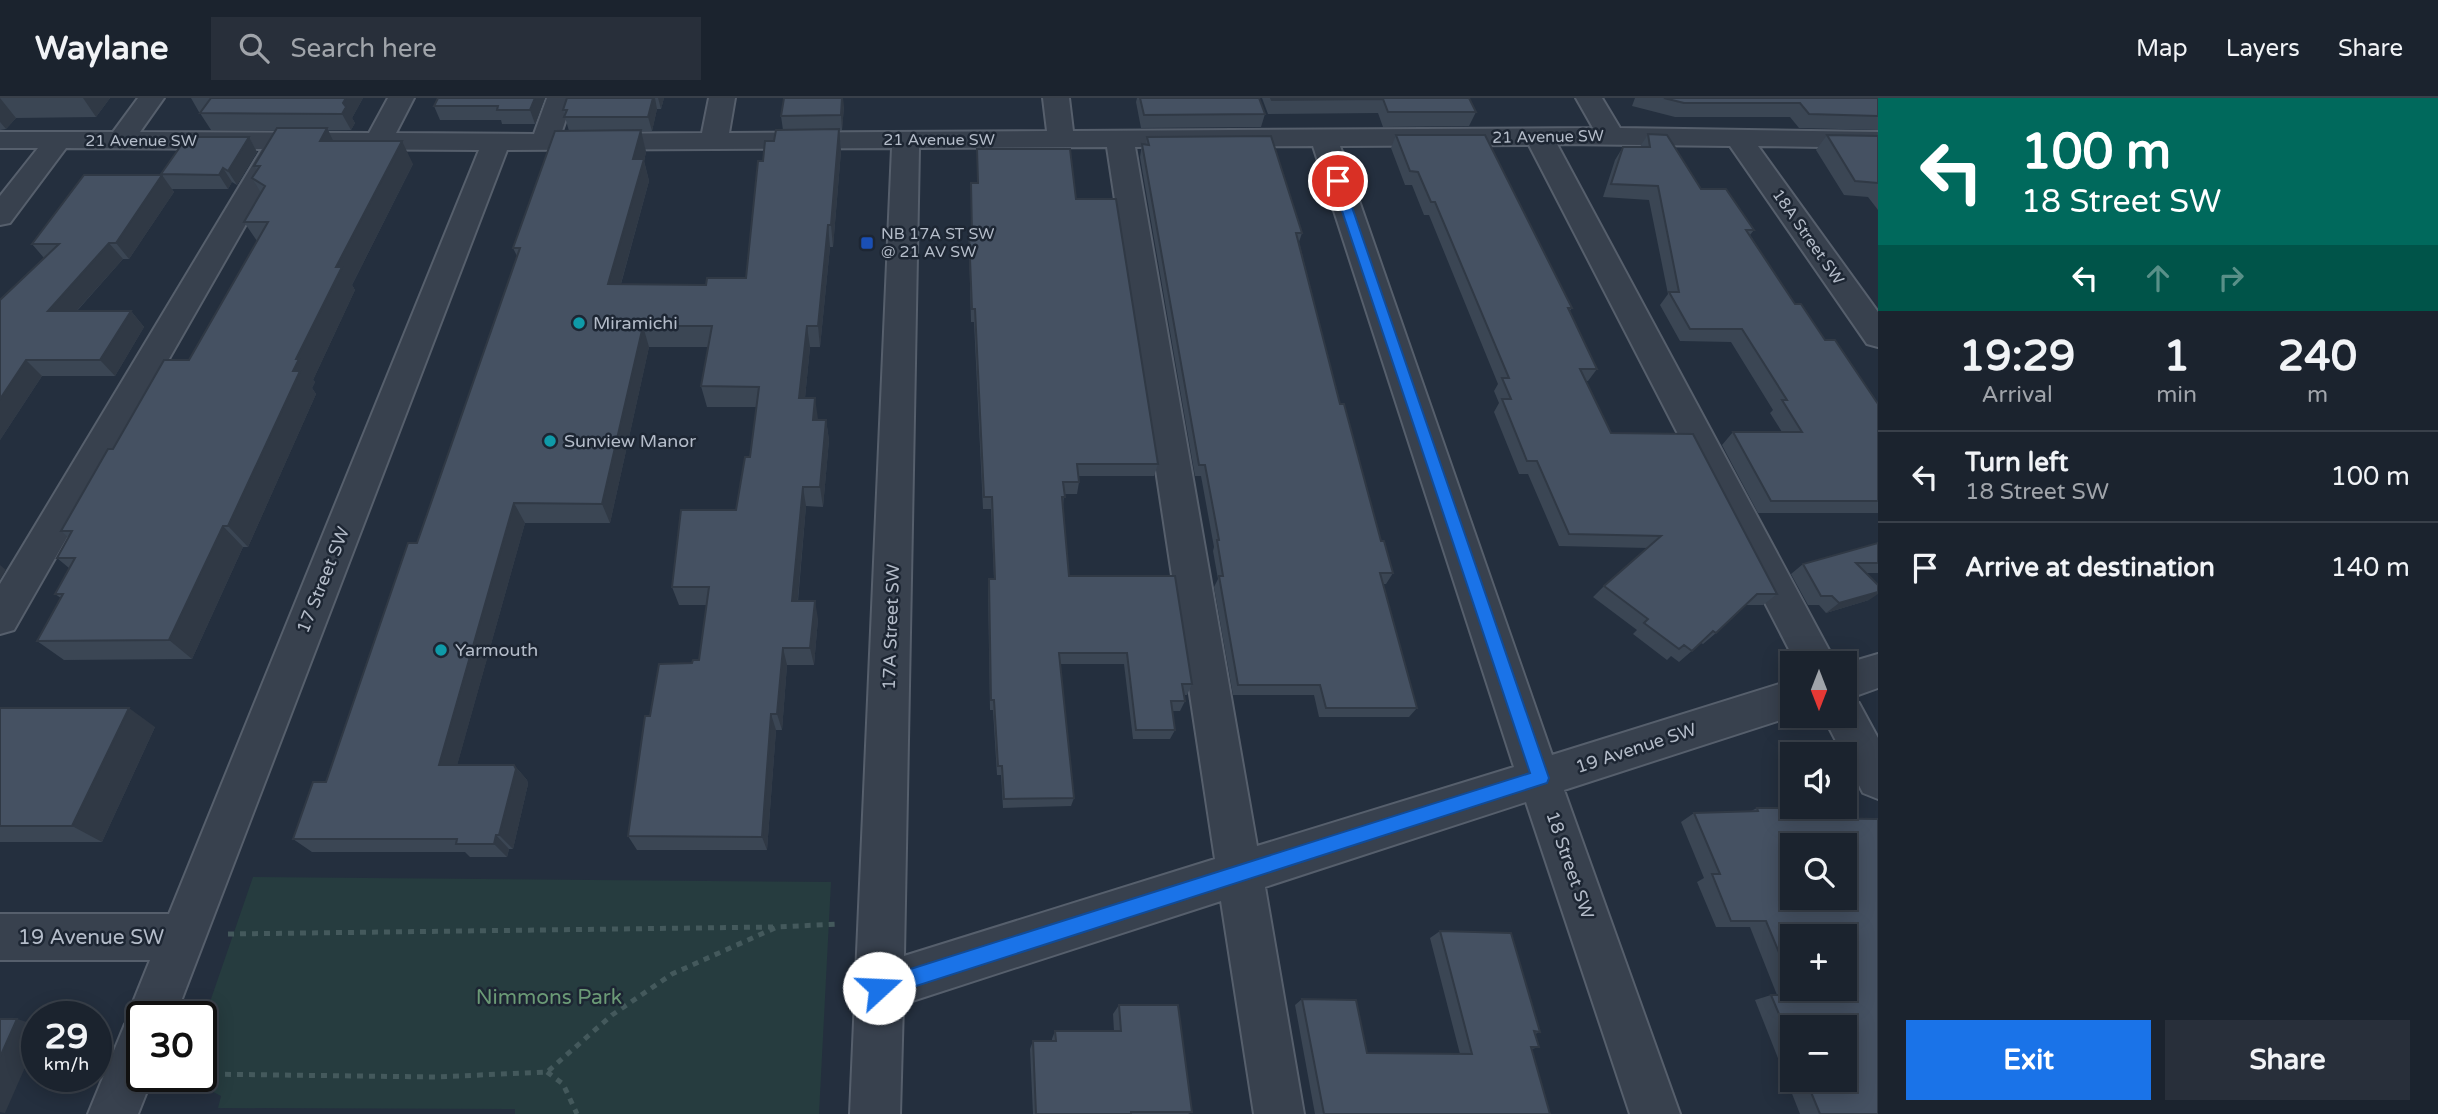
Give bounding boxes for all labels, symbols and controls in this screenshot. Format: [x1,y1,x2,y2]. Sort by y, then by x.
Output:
search box [211,17,701,80]
text: Waylane [35,29,169,68]
icon: search [235,29,273,67]
text: Search here [291,33,437,64]
text: Map [2136,34,2188,63]
text: Layers [2226,34,2300,63]
text: Share [2338,34,2403,63]
text: 100 m [2021,123,2171,182]
street label: 21 Avenue SW [1492,126,1604,148]
icon: left [1906,126,1997,217]
street label: 21 Avenue SW [883,130,995,150]
street label: 21 Avenue SW [85,131,197,151]
pin [1308,151,1368,211]
icon: arrive [1319,162,1357,200]
text: 18 Street SW [2021,183,2221,221]
street label: 18A Street SW [1768,185,1848,289]
place label: NB 17A ST SW @ 21 AV SW [881,224,995,262]
marker: NB 17A ST SW @ 21 AV SW [859,235,875,251]
icon: left [2066,259,2104,297]
icon: ahead [2139,259,2177,297]
icon: right [2212,259,2250,297]
place label: Miramichi [593,312,678,334]
marker: Miramichi [571,315,587,331]
text: 19:29 [1959,331,2075,382]
text: 1 [2163,331,2190,382]
text: 240 [2278,331,2357,382]
text: Arrival [1982,381,2053,409]
text: min [2156,381,2197,409]
text: m [2307,381,2328,409]
place label: Sunview Manor [564,430,696,452]
marker: Sunview Manor [542,433,558,449]
text: Turn left [1965,447,2068,478]
icon: left [1906,458,1944,496]
text: 100 m [2330,461,2410,492]
text: 18 Street SW [1965,478,2109,506]
street label: 17 Street SW [292,524,354,636]
icon: arrive [1906,549,1944,587]
text: Arrive at destination [1965,552,2215,583]
text: 140 m [2330,552,2410,583]
street label: 17A Street SW [878,564,904,690]
place label: Yarmouth [455,639,538,661]
marker: Yarmouth [433,642,449,658]
north arrow [1780,651,1857,728]
map controls [1780,651,1857,1092]
street label: 19 Avenue SW [1573,718,1699,778]
button: sound [1780,742,1857,819]
street label: 18 Street SW [1541,808,1599,922]
button: search [1780,833,1857,910]
button: + [1780,924,1857,1001]
street label: 19 Avenue SW [18,925,164,950]
position arrow [842,951,916,1025]
park label: Nimmons Park [476,985,622,1010]
speed limit sign: 30 [126,1001,217,1092]
button: − [1780,1015,1857,1092]
text: 29 [45,1016,88,1058]
button: Exit [1906,1020,2151,1100]
button: Share [2165,1020,2410,1100]
text: km/h [44,1053,89,1075]

